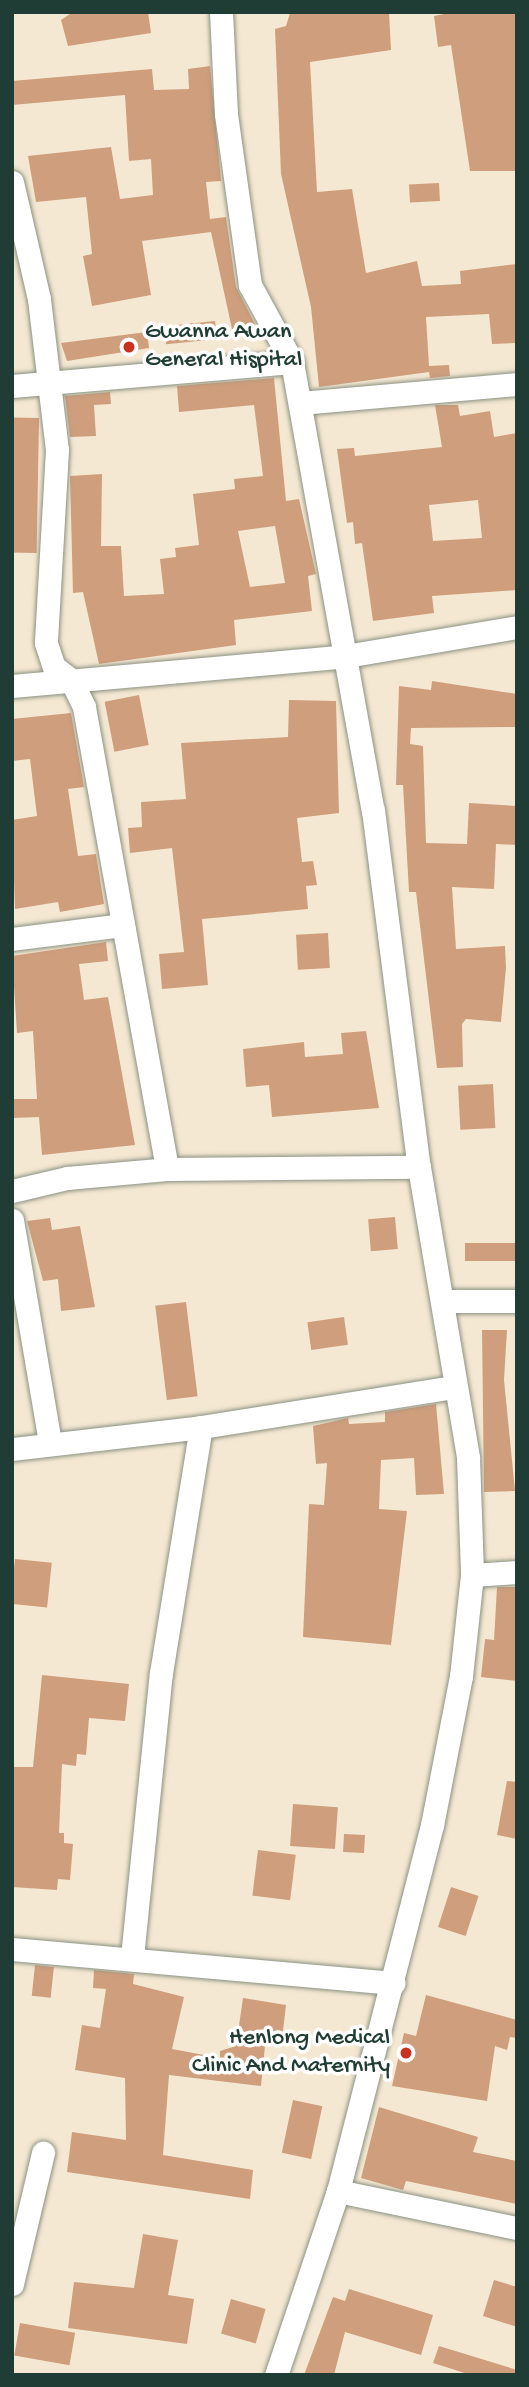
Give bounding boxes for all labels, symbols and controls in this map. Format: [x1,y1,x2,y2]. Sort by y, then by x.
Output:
place label: Gwanna Awan General Hispital [145,319,302,375]
marker: Gwanna Awan General Hispital [119,337,139,357]
place label: Henlong Medical Clinic And Maternity [192,2025,390,2081]
marker: Henlong Medical Clinic And Maternity [396,2043,416,2063]

